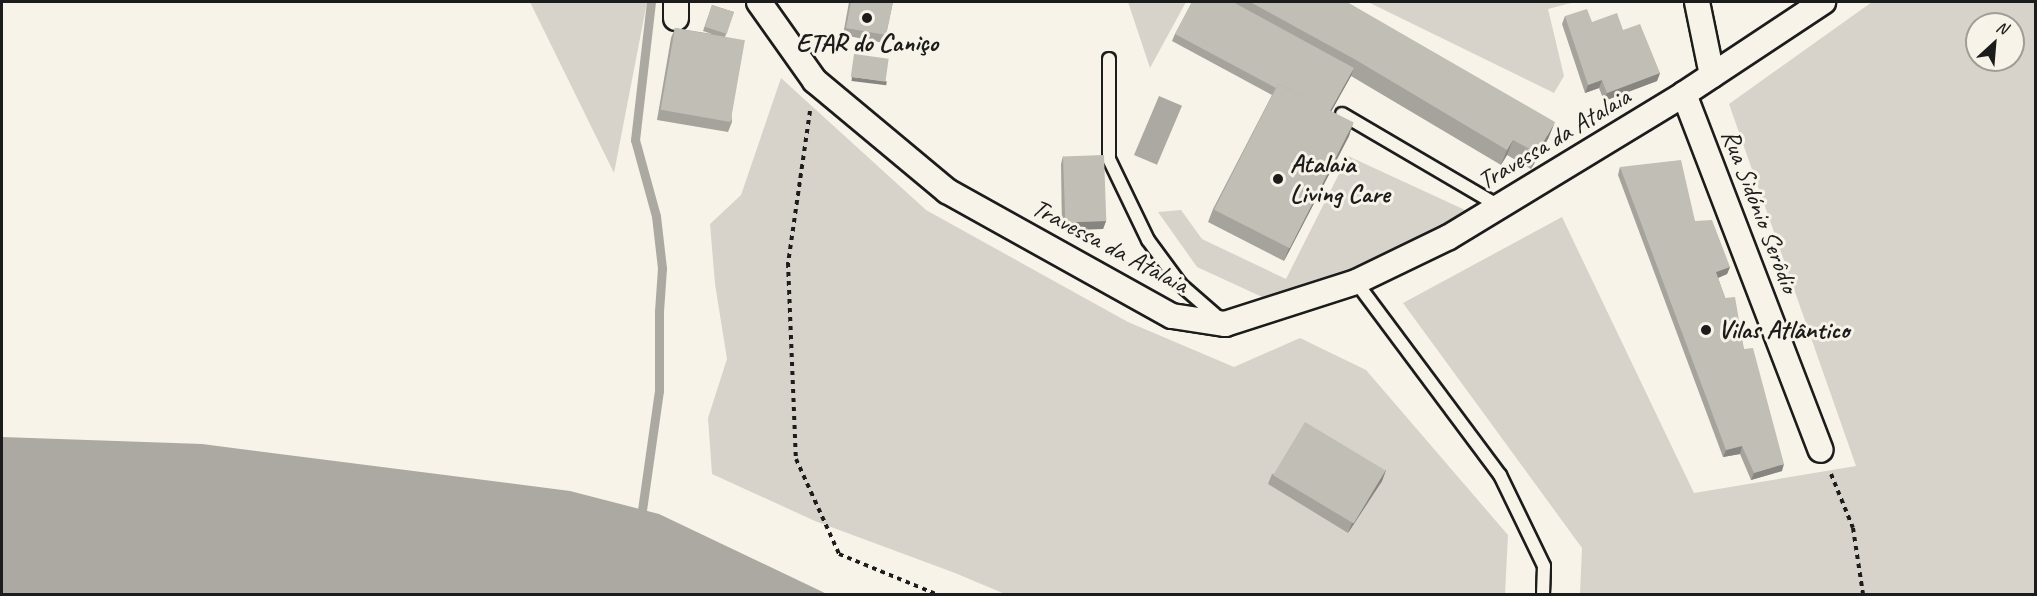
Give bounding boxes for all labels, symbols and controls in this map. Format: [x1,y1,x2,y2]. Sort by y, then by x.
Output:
marker: ETAR do Caniço [860,11,874,25]
north arrow [1965,12,2025,72]
text: N [1993,16,2011,39]
place label: ETAR do Caniço [796,27,938,59]
street label: Travessa da Atalaia [1471,81,1637,197]
street label: Rua Sidónio Serôdio [1715,125,1805,297]
place label: Atalaia Living Care [1290,148,1390,210]
marker: Atalaia Living Care [1271,172,1285,186]
street label: Travessa da Atalaia [1026,191,1194,301]
place label: Vilas Atlântico [1718,314,1849,346]
marker: Vilas Atlântico [1699,323,1713,337]

